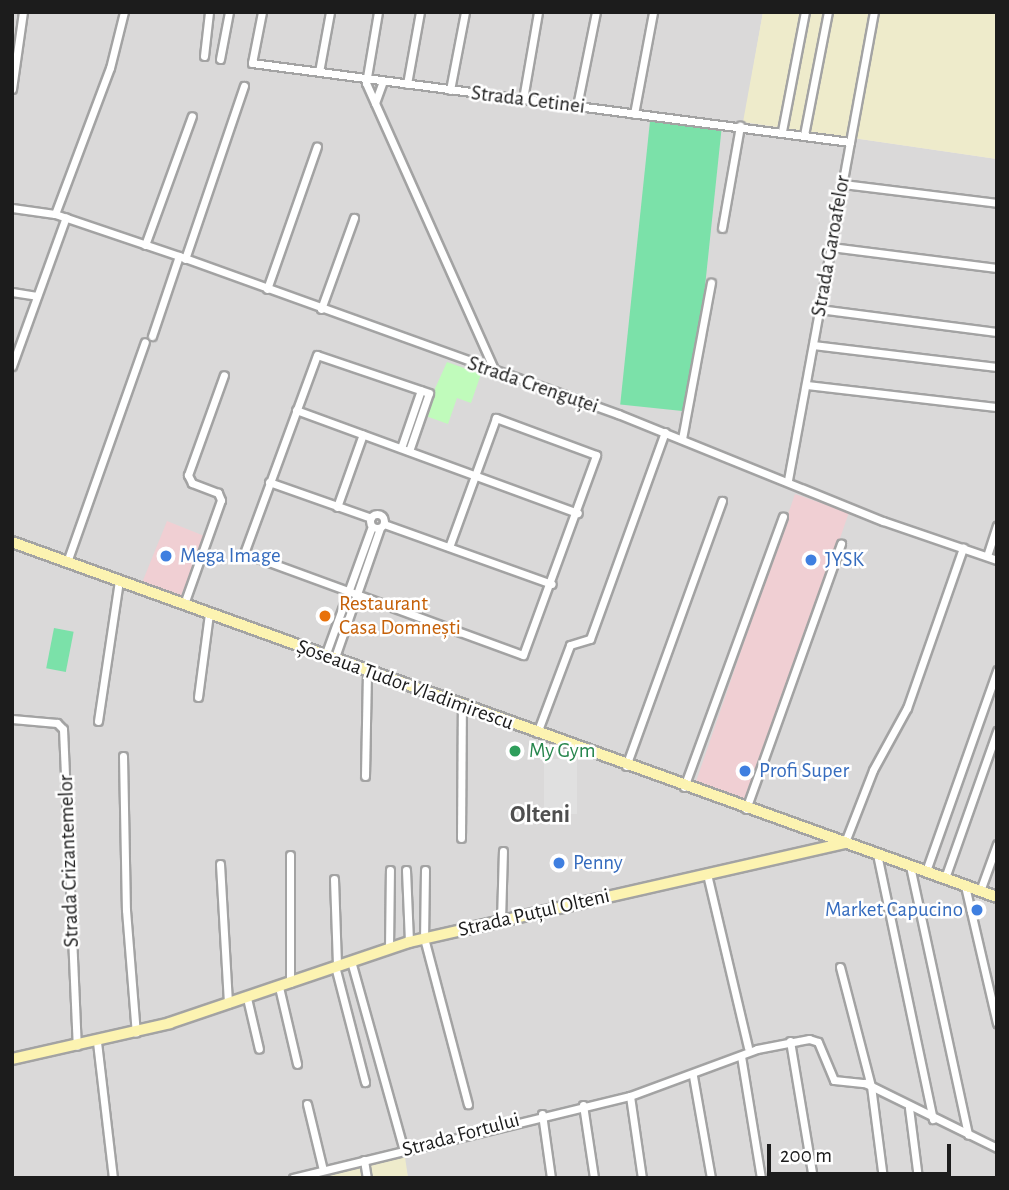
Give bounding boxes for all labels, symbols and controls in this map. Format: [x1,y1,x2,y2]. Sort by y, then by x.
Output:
street label: Strada Cetinei [470,81,586,119]
street label: Strada Garoafelor [806,173,856,319]
street label: Strada Crenguței [464,351,602,419]
place label: Mega Image [180,543,281,569]
place label: JYSK [825,547,864,573]
marker: Mega Image [158,548,174,564]
marker: JYSK [803,552,819,568]
place label: Restaurant Casa Domnești [339,591,461,641]
marker: Restaurant Casa Domnești [317,608,333,624]
street label: Șoseaua Tudor Vladimirescu [293,634,517,736]
place label: My Gym [529,738,596,764]
marker: My Gym [507,743,523,759]
place label: Profi Super [759,758,849,784]
marker: Profi Super [737,763,753,779]
street label: Strada Crizantemelor [53,774,85,948]
district label: Olteni [510,802,570,830]
place label: Penny [573,850,623,876]
marker: Penny [551,855,567,871]
street label: Strada Puțul Olteni [456,883,612,943]
place label: Market Capucino [825,897,963,923]
marker: Market Capucino [969,902,985,918]
street label: Strada Fortului [400,1107,522,1163]
scale bar [771,1130,955,1174]
text: 200 m [780,1145,832,1166]

